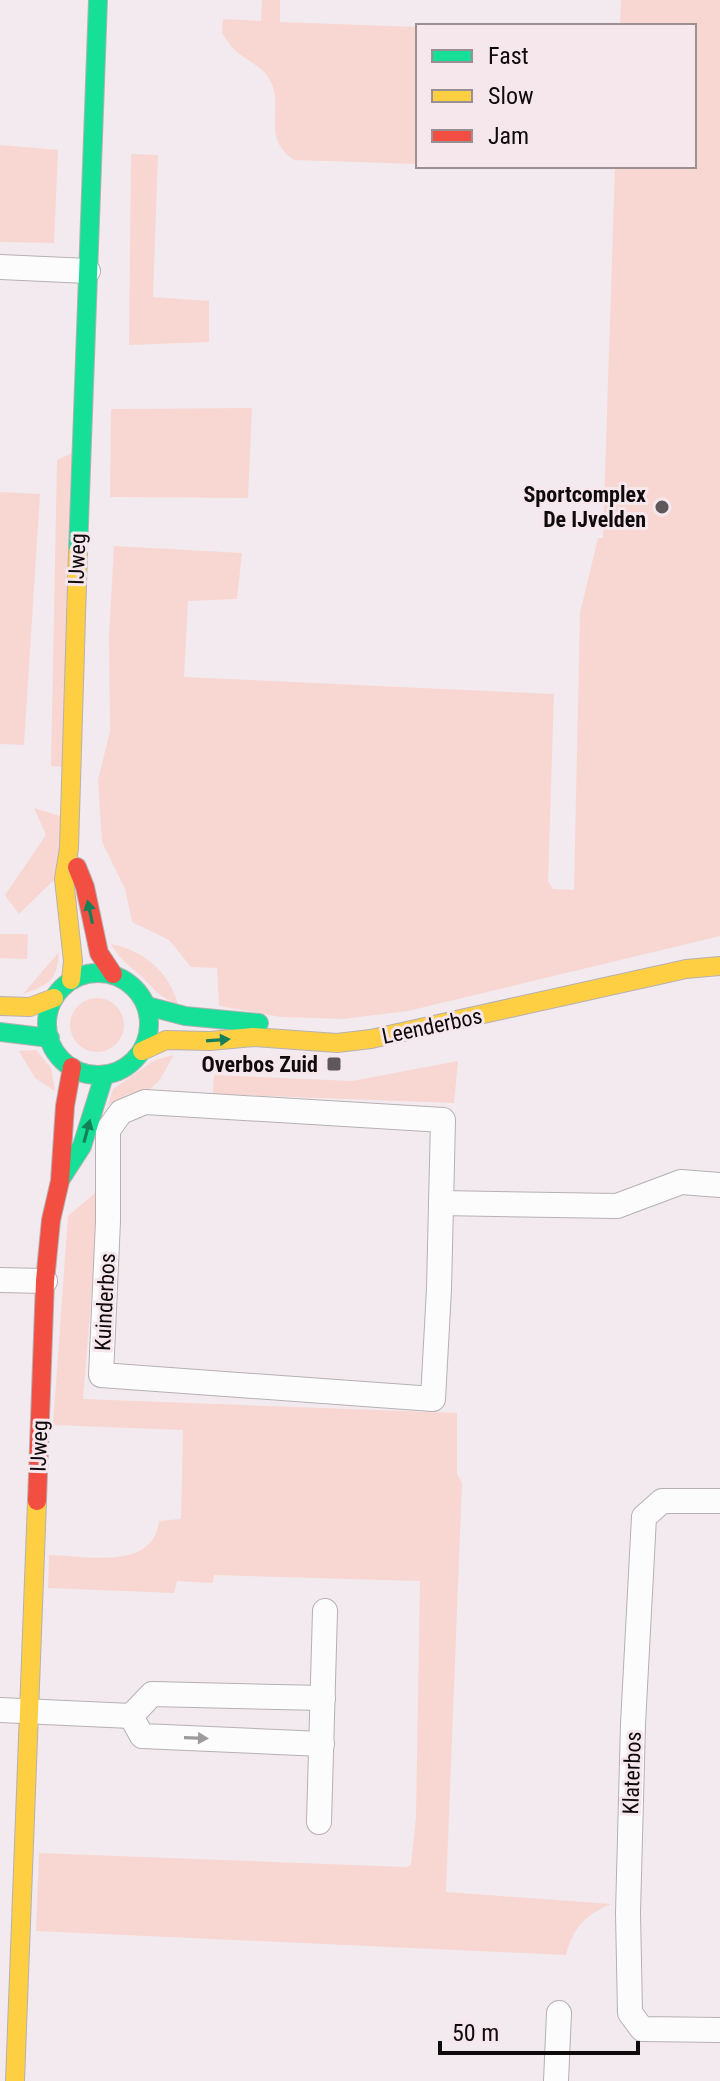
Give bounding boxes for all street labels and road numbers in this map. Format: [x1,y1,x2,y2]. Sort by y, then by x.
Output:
street label: IJweg [64,533,90,585]
street label: Leenderbos [380,1003,484,1049]
street label: Kuinderbos [90,1252,120,1352]
street label: IJweg [26,1420,52,1472]
street label: Klaterbos [618,1731,646,1815]

